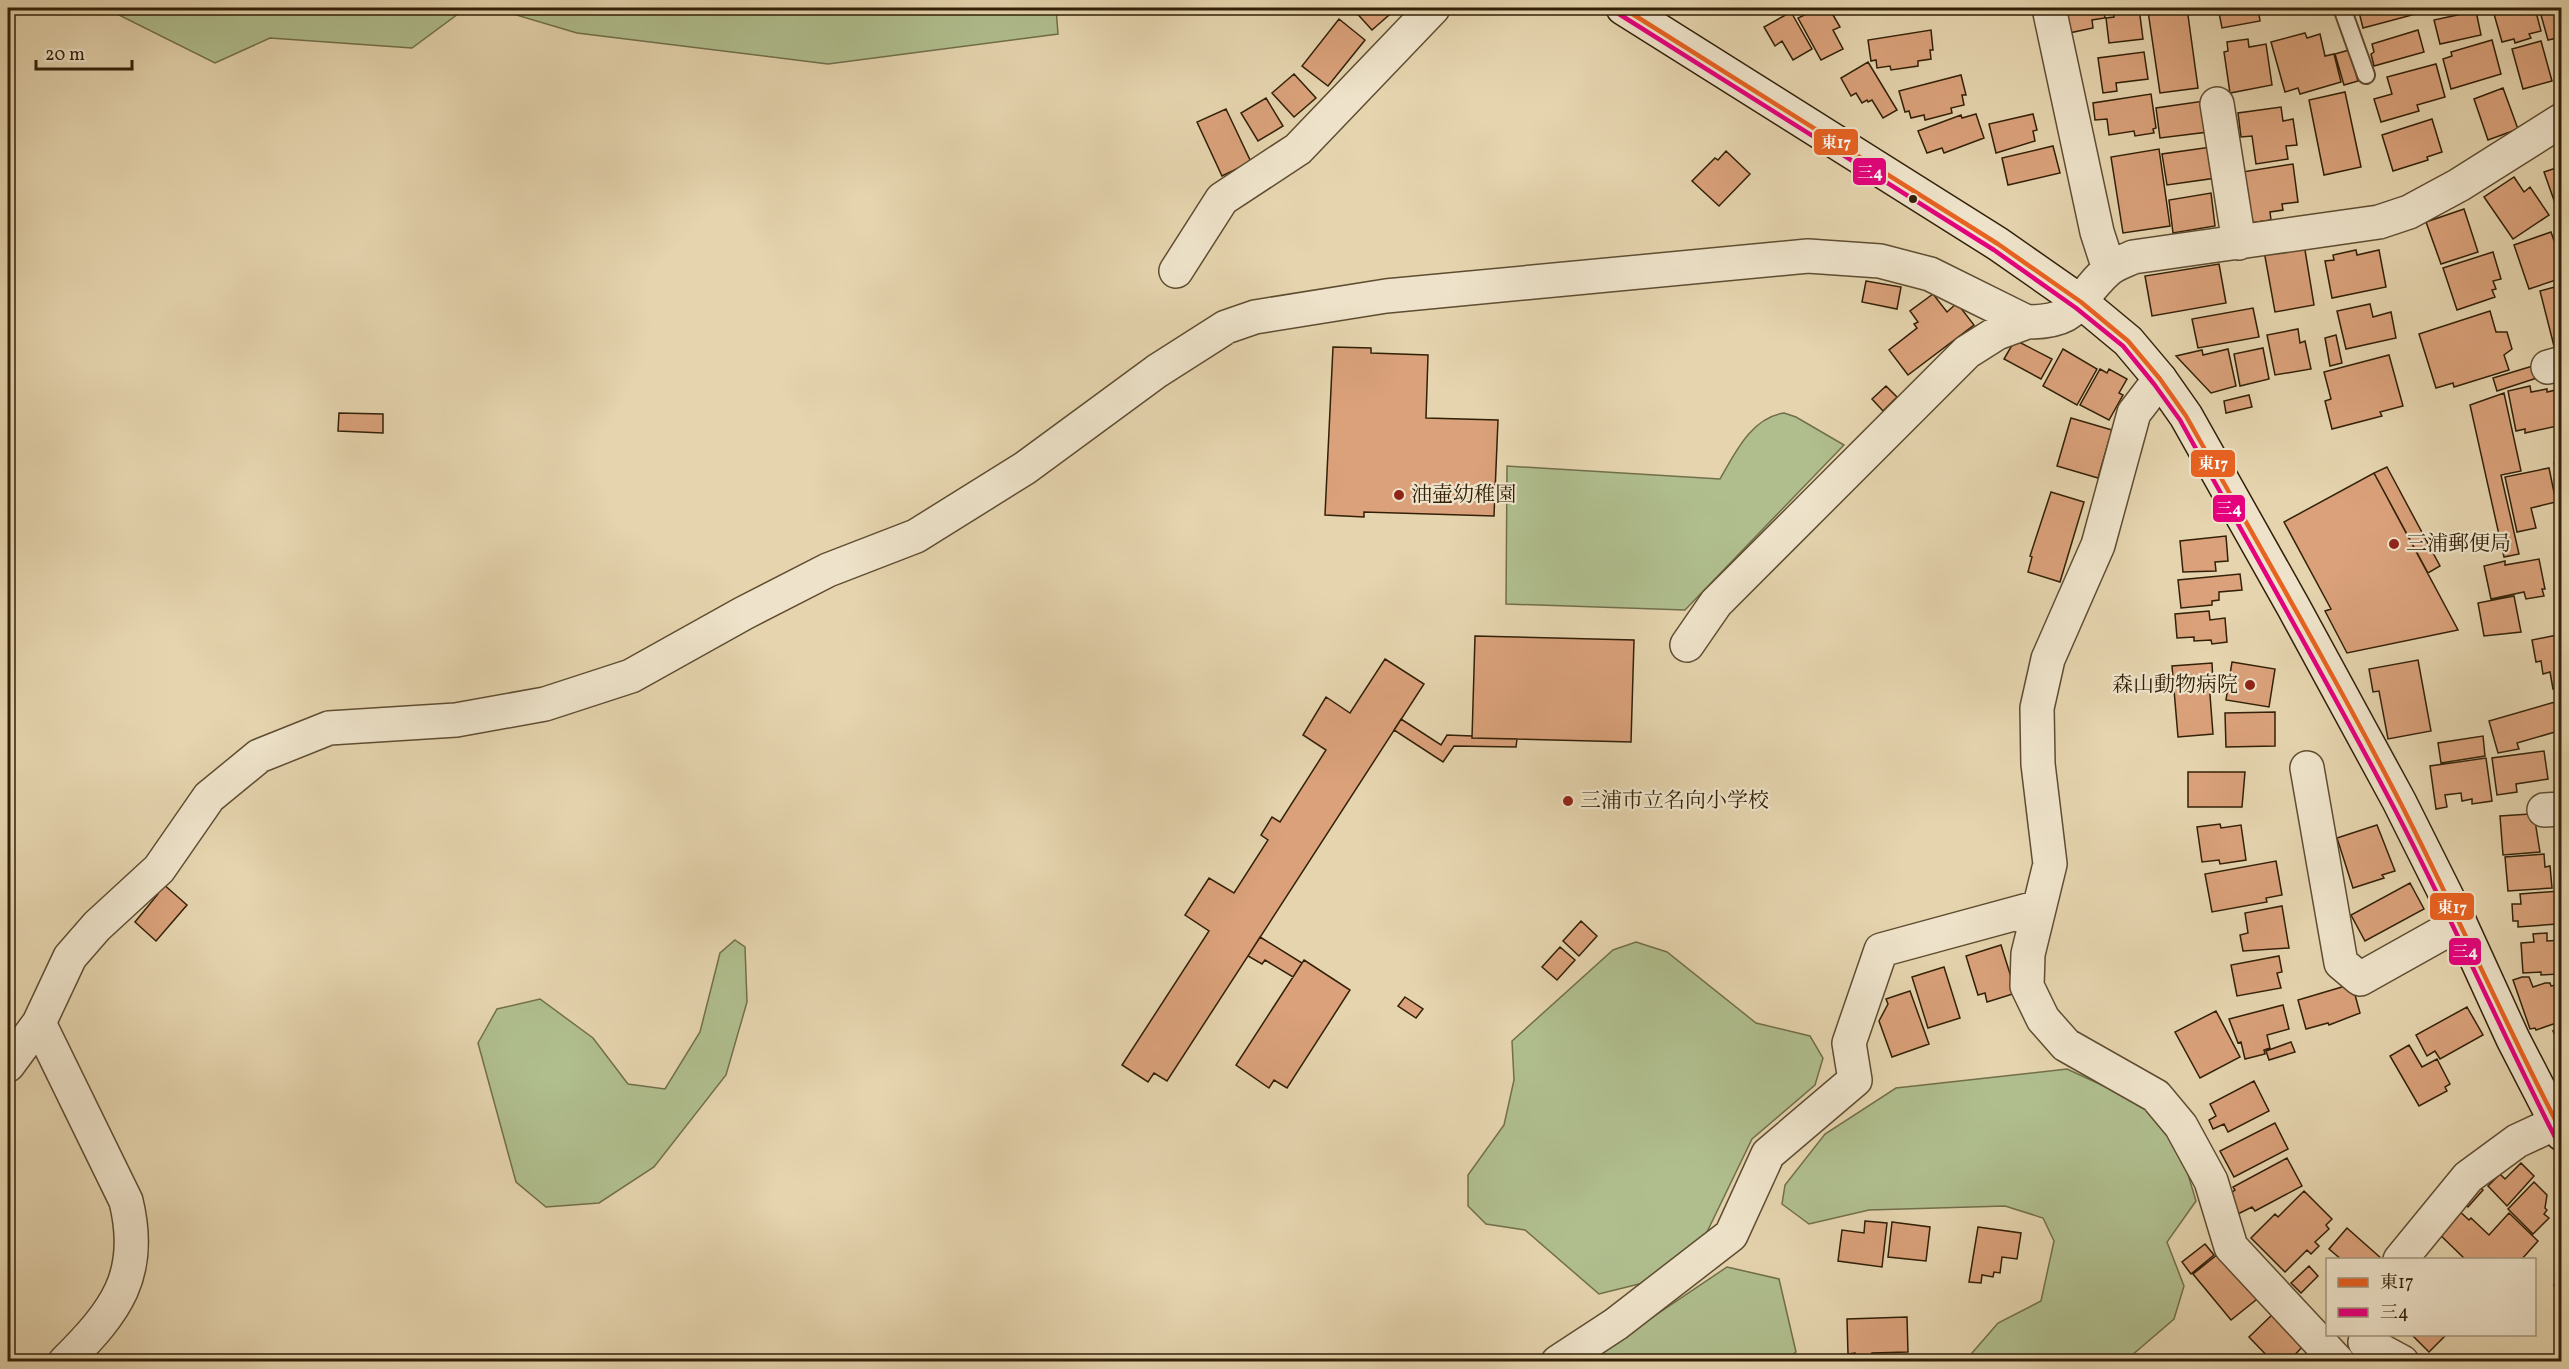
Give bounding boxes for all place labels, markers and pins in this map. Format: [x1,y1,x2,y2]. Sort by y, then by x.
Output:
unlabelled marker [1907,193,1919,205]
place label: 油壷幼稚園 [1411,481,1516,510]
marker: 油壷幼稚園 [1392,488,1406,502]
place label: 三浦郵便局 [2406,530,2511,559]
marker: 三浦郵便局 [2387,537,2401,551]
place label: 森山動物病院 [2112,671,2238,700]
marker: 森山動物病院 [2243,678,2257,692]
place label: 三浦市立名向小学校 [1580,787,1769,816]
marker: 三浦市立名向小学校 [1561,794,1575,808]

